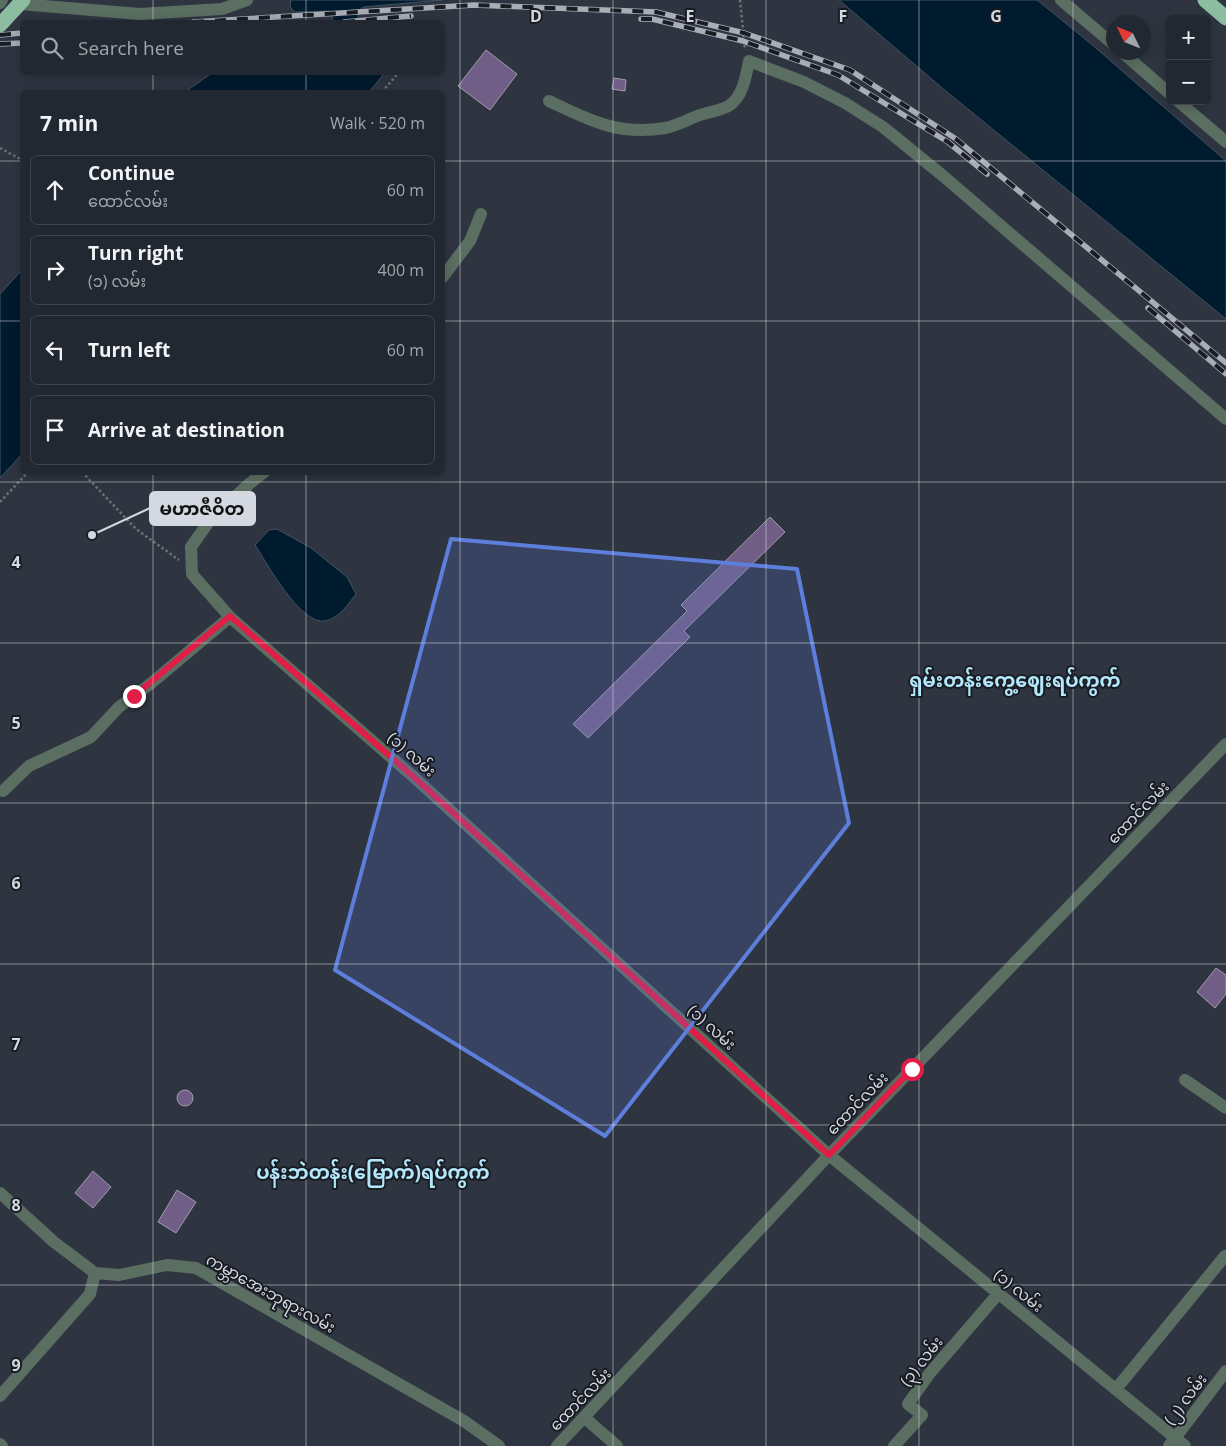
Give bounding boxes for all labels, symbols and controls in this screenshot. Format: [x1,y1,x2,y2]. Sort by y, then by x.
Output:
text: D [530,5,542,27]
text: E [686,5,695,27]
text: F [839,5,847,27]
text: G [990,5,1002,27]
north arrow [1106,15,1151,60]
map controls [1166,15,1211,105]
button: + [1166,15,1211,60]
search box [20,20,445,75]
icon: search [38,34,66,62]
text: Search here [78,35,184,61]
button: − [1166,60,1211,105]
text: 7 min [40,109,98,137]
text: Walk · 520 m [330,112,425,134]
text: Continue [88,160,175,186]
icon: ahead [41,176,69,204]
text: 60 m [387,179,424,201]
text: ထောင်လမ်း [88,190,168,212]
text: Turn right [88,240,183,266]
icon: right [41,256,69,284]
text: 400 m [378,259,424,281]
text: (၁) လမ်း [88,270,146,292]
icon: left [41,336,69,364]
text: Turn left [88,337,170,363]
text: 60 m [387,339,424,361]
icon: arrive [41,416,69,444]
text: Arrive at destination [88,417,285,443]
callout: မဟာဇီဝိတ [150,492,255,525]
text: မဟာဇီဝိတ [160,496,245,520]
text: 4 [11,551,21,573]
district label: ရှမ်းတန်းကွေ့ဈေးရပ်ကွက် [909,667,1121,696]
route end [123,685,146,708]
text: 5 [11,712,21,734]
street label: (၁) လမ်း [383,727,441,781]
street label: ထောင်လမ်း [1102,776,1174,848]
text: 6 [11,872,21,894]
street label: (၁) လမ်း [683,999,741,1055]
text: 7 [11,1033,21,1055]
route start [901,1058,924,1081]
street label: ထောင်လမ်း [821,1067,893,1139]
district label: ပန်းဘဲတန်း(မြောက်)ရပ်ကွက် [256,1159,490,1188]
text: 8 [11,1194,21,1216]
street label: ကမ္ဘာအေးဘုရားလမ်း [200,1248,340,1341]
street label: (၁) လမ်း [990,1263,1048,1317]
street label: (၃) လမ်း [895,1331,950,1392]
text: 9 [11,1354,21,1376]
street label: ထောင်လမ်း [544,1363,616,1435]
street label: (၂) လမ်း [1159,1369,1214,1431]

